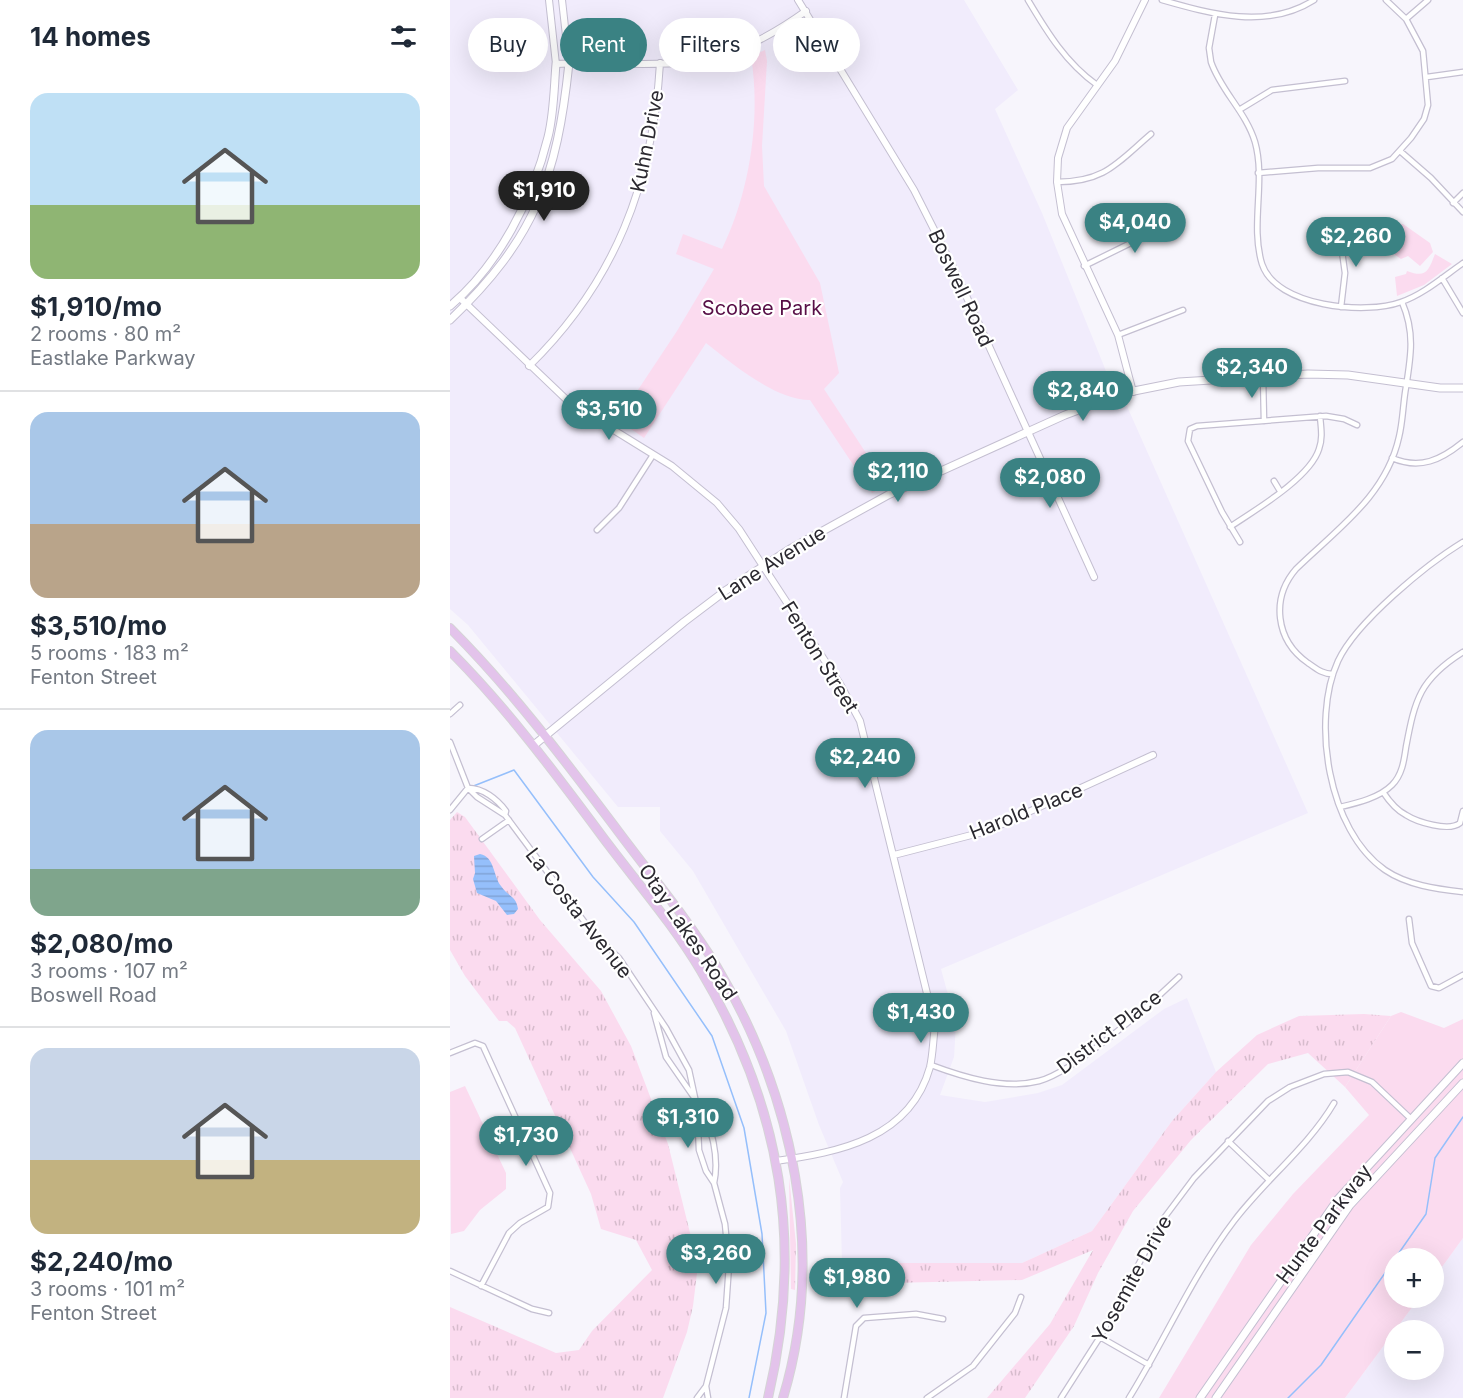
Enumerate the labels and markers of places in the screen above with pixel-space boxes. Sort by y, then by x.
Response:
pin: $1,910 [495,171,593,222]
pin: $4,040 [1086,203,1184,254]
pin: $2,260 [1307,217,1405,268]
pin: $2,340 [1203,348,1301,399]
pin: $2,840 [1034,371,1132,422]
pin: $3,510 [560,390,658,441]
pin: $2,110 [849,452,947,503]
pin: $2,080 [1001,458,1099,509]
pin: $2,240 [816,738,914,789]
pin: $1,430 [872,993,970,1044]
pin: $1,310 [639,1098,737,1149]
pin: $1,730 [477,1116,575,1167]
pin: $3,260 [667,1234,765,1285]
pin: $1,980 [808,1258,906,1309]

